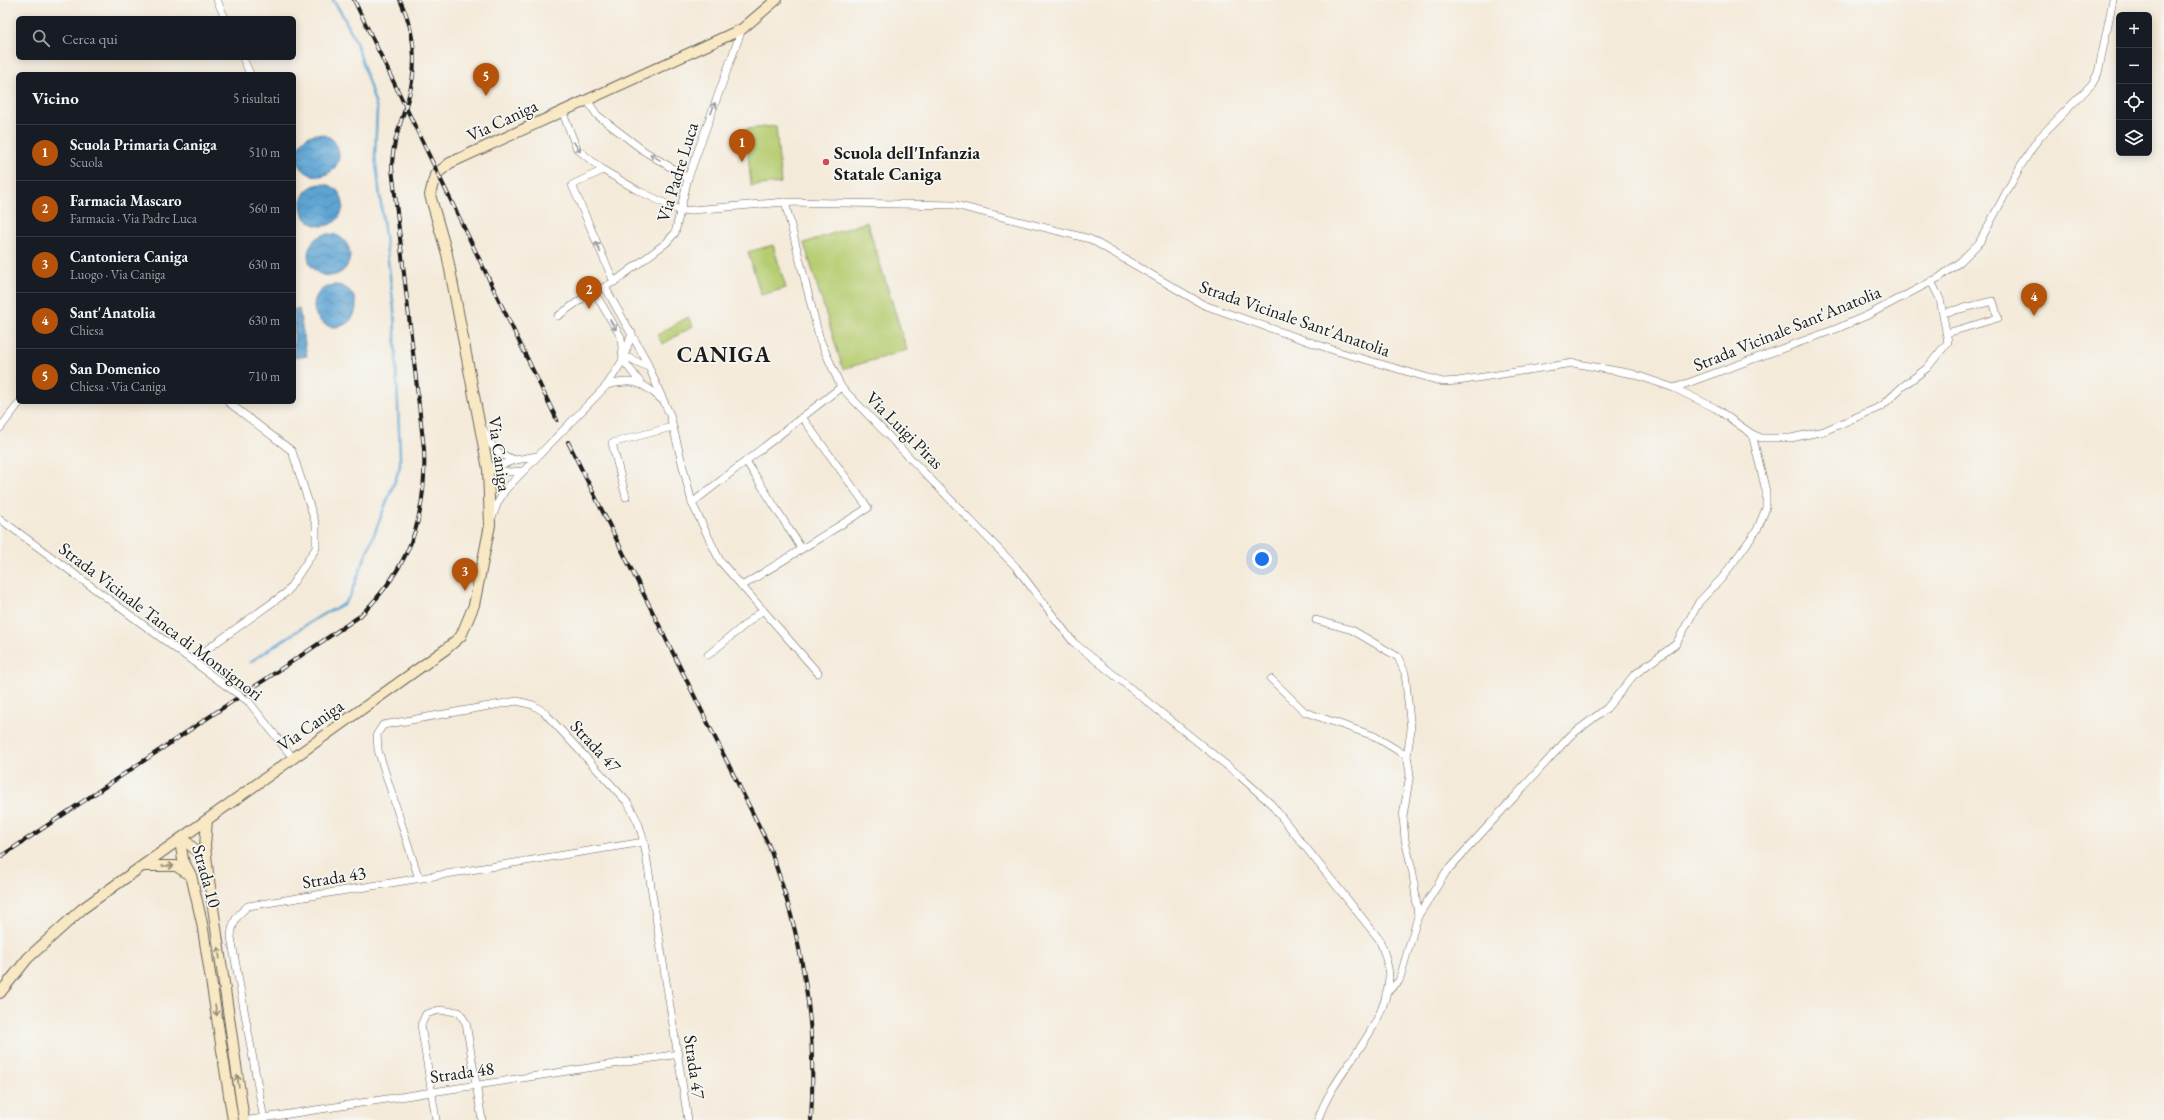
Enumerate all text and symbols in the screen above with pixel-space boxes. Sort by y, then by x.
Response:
map controls [2116,12,2152,156]
button: + [2116,12,2152,48]
search box [16,16,296,60]
icon: search [30,27,52,49]
text: Cerca qui [62,29,118,48]
button: − [2116,48,2152,84]
pin: 5 [473,63,499,96]
button: locate [2116,84,2152,120]
text: Vicino [32,87,79,109]
text: 5 risultati [233,90,280,107]
street label: Via Caniga [463,93,542,146]
one-way arrow [710,102,718,114]
street label: Via Padre Luca [651,119,703,225]
button: layers [2116,120,2152,156]
pin: 1 [729,129,755,162]
text: Scuola Primaria Caniga [70,135,217,154]
one-way arrow [574,141,582,153]
place label: Scuola dell'Infanzia Statale Caniga [834,141,980,185]
text: 1 [42,144,48,161]
text: 510 m [249,144,280,161]
one-way arrow [649,153,661,161]
text: Scuola [70,154,103,171]
marker: Scuola dell'Infanzia Statale Caniga [821,157,831,167]
text: Farmacia Mascaro [70,191,182,210]
text: 2 [42,200,48,217]
text: 560 m [249,200,280,217]
text: Farmacia · Via Padre Luca [70,210,197,227]
one-way arrow [594,241,601,253]
text: Cantoniera Caniga [70,247,188,266]
text: 3 [42,256,48,273]
text: 630 m [249,256,280,273]
text: Luogo · Via Caniga [70,266,166,283]
street label: Strada Vicinale Sant'Anatolia [1197,275,1394,362]
pin: 2 [576,276,602,309]
street label: Strada Vicinale Sant'Anatolia [1690,280,1885,376]
pin: 4 [2021,283,2047,316]
text: Sant'Anatolia [70,303,155,322]
text: 4 [42,312,48,329]
text: 630 m [249,312,280,329]
one-way arrow [610,319,618,331]
text: Chiesa [70,322,104,339]
district label: CANIGA [677,340,771,369]
text: San Domenico [70,359,160,378]
text: 5 [42,368,48,385]
text: 710 m [249,368,280,385]
text: Chiesa · Via Caniga [70,378,166,395]
street label: Via Luigi Piras [861,386,949,474]
street label: Via Caniga [483,415,517,494]
street label: Strada Vicinale Tanca di Monsignori [54,537,268,706]
your location [1252,549,1272,569]
pin: 3 [452,558,478,591]
street label: Via Caniga [272,693,348,756]
street label: Strada 47 [566,715,627,778]
street label: Strada 10 [187,842,227,910]
street label: Strada 43 [300,861,368,893]
one-way arrow [161,862,174,870]
one-way arrow [215,947,223,960]
one-way arrow [212,1003,220,1016]
street label: Strada 47 [679,1034,711,1101]
street label: Strada 48 [429,1056,495,1088]
one-way arrow [234,1075,242,1088]

